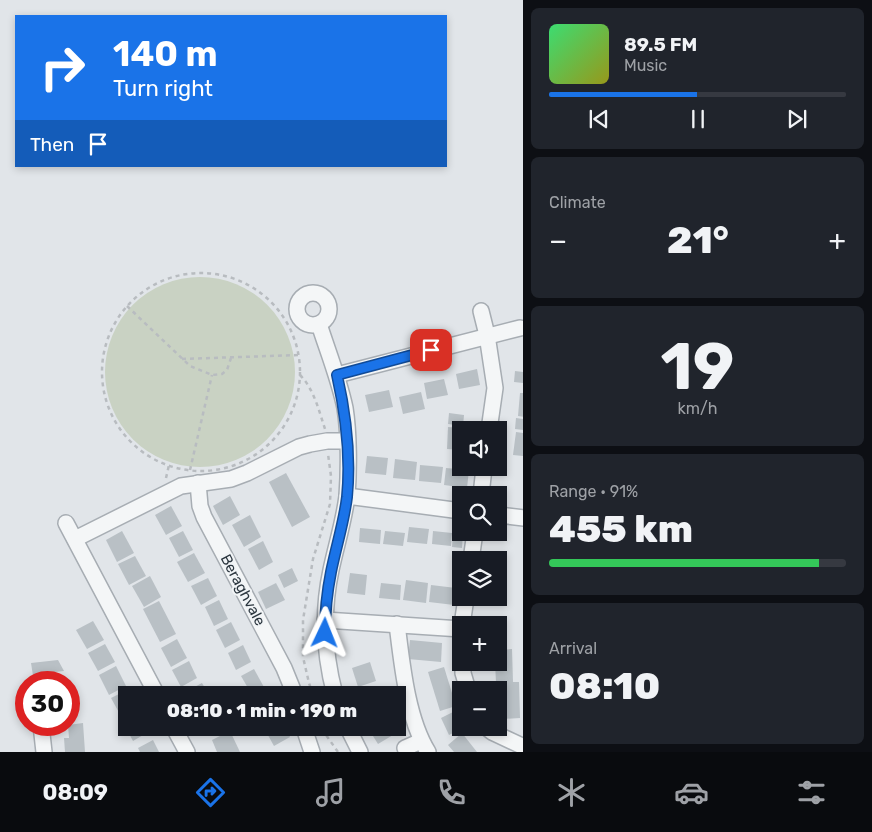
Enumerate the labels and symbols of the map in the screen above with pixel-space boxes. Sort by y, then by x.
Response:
pin [410,329,452,371]
street label: Beraghvale [217,551,269,629]
position arrow [298,606,350,658]
speed limit sign: 30 [15,671,80,736]

